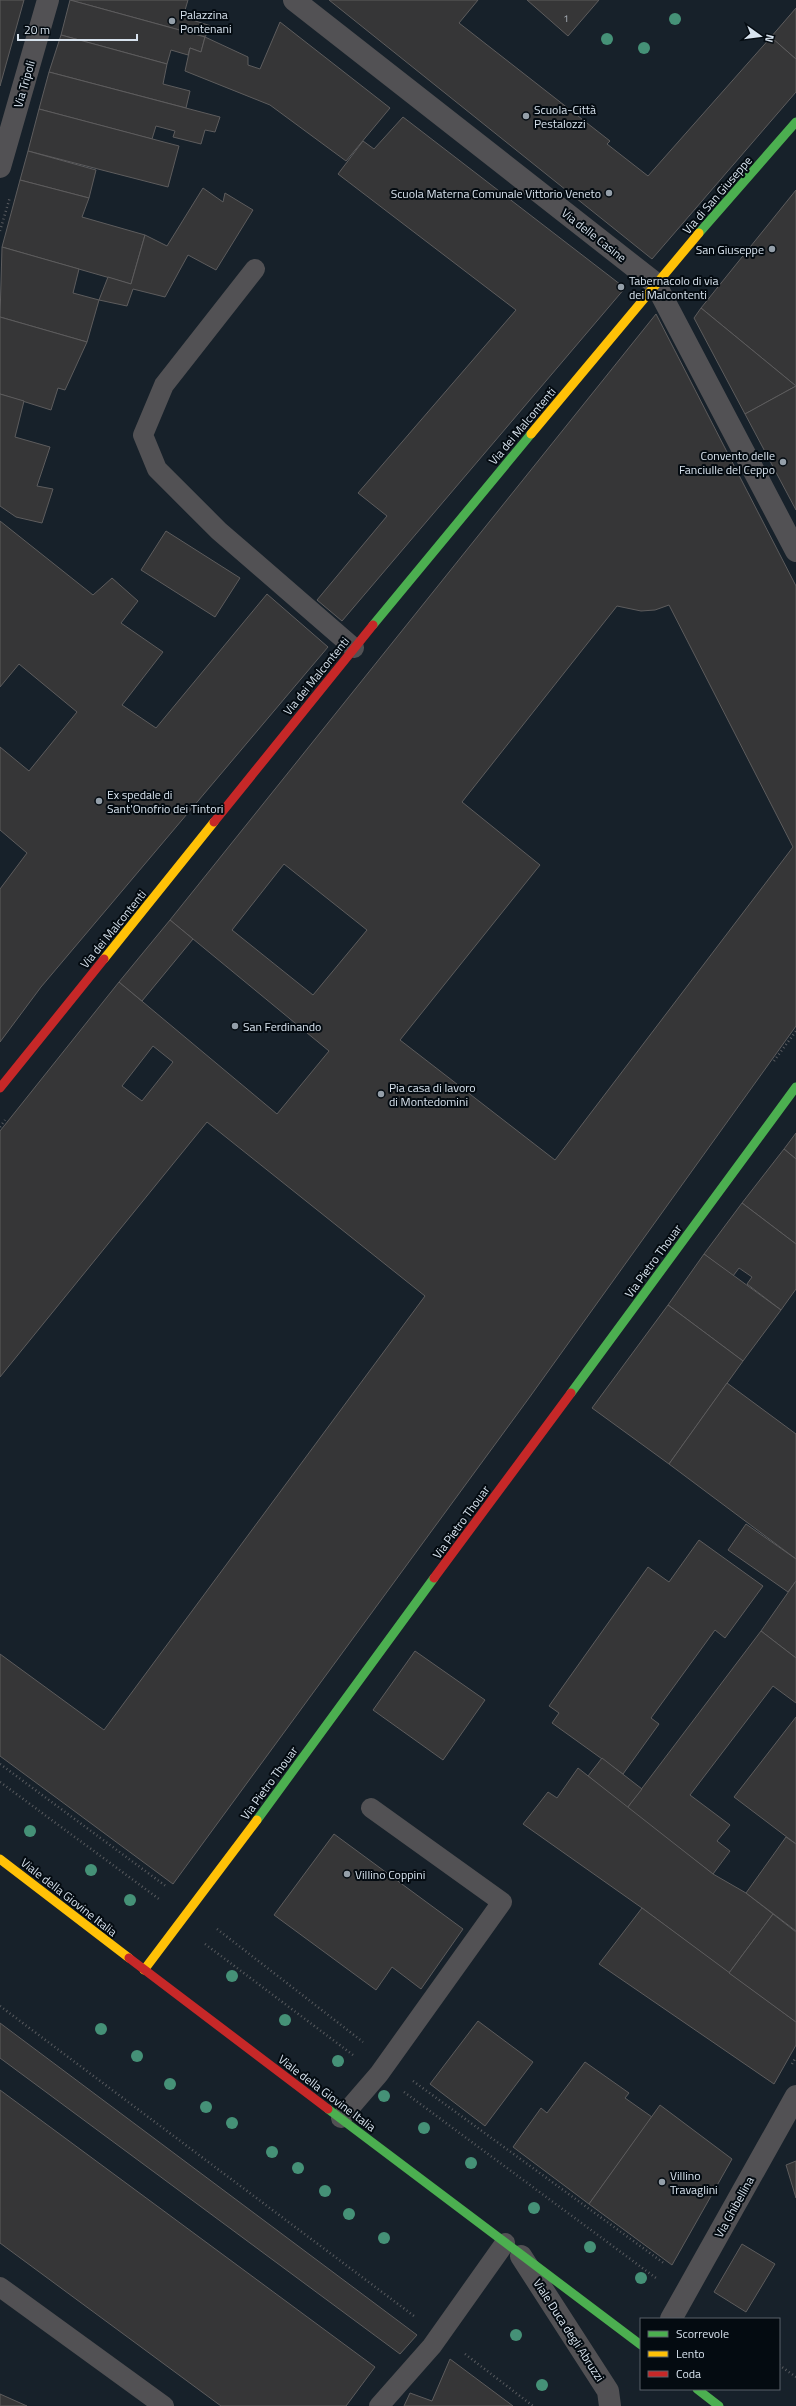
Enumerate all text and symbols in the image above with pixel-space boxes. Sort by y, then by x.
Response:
place label: Palazzina Pontenani [180,5,232,38]
house number: 1 [563,11,569,26]
scale bar [18,16,137,42]
marker: Palazzina Pontenani [167,16,177,26]
north arrow [740,16,780,56]
text: 20 m [24,20,50,39]
text: N [761,33,778,44]
street label: Via Tripoli [8,58,40,110]
place label: Scuola-Città Pestalozzi [534,100,596,133]
marker: Scuola-Città Pestalozzi [521,111,531,121]
street label: Via di San Giuseppe [678,152,756,238]
place label: Scuola Materna Comunale Vittorio Veneto [391,184,601,203]
marker: Scuola Materna Comunale Vittorio Veneto [604,188,614,198]
street label: Via delle Casine [557,203,631,267]
place label: San Giuseppe [696,240,764,259]
marker: San Giuseppe [767,244,777,254]
place label: Tabernacolo di via dei Malcontenti [629,271,719,304]
marker: Tabernacolo di via dei Malcontenti [616,282,626,292]
street label: Via dei Malcontenti [484,383,560,469]
place label: Convento delle Fanciulle del Ceppo [679,446,775,479]
marker: Convento delle Fanciulle del Ceppo [778,457,788,467]
street label: Via dei Malcontenti [278,633,354,719]
place label: Ex spedale di Sant'Onofrio dei Tintori [107,785,223,818]
marker: Ex spedale di Sant'Onofrio dei Tintori [94,796,104,806]
street label: Via dei Malcontenti [75,886,151,972]
place label: San Ferdinando [243,1017,321,1036]
marker: San Ferdinando [230,1021,240,1031]
place label: Pia casa di lavoro di Montedomini [389,1078,476,1111]
marker: Pia casa di lavoro di Montedomini [376,1089,386,1099]
street label: Via Pietro Thouar [620,1220,686,1302]
street label: Via Pietro Thouar [428,1481,494,1563]
street label: Via Pietro Thouar [236,1742,302,1824]
street label: Viale della Giovine Italia [17,1853,121,1941]
place label: Villino Coppini [355,1865,425,1884]
marker: Villino Coppini [342,1869,352,1879]
street label: Viale della Giovine Italia [274,2050,380,2136]
place label: Villino Travaglini [670,2166,718,2199]
street label: Via Ghibellina [709,2173,759,2241]
marker: Villino Travaglini [657,2177,667,2187]
street label: Viale Duca degli Abruzzi [529,2275,609,2385]
legend [640,2318,780,2390]
text: Scorrevole [676,2324,729,2343]
text: Lento [676,2344,705,2363]
text: Coda [676,2364,701,2383]

